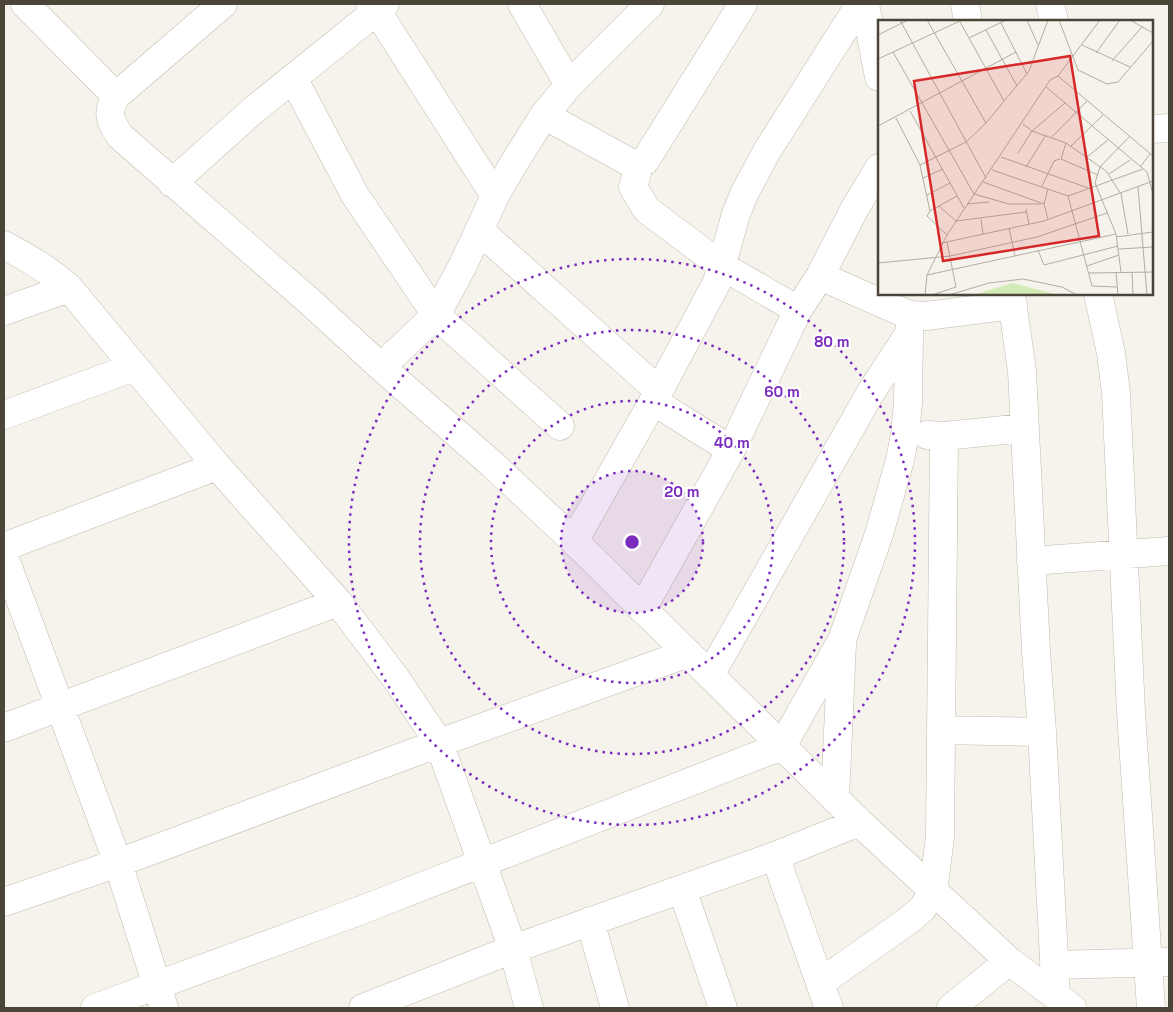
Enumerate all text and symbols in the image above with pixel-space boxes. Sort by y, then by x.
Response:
inset map [878,20,1153,295]
text: 80 m [814,332,850,351]
text: 60 m [764,382,800,401]
text: 40 m [714,433,750,452]
text: 20 m [664,482,700,501]
centre of rings [623,533,641,551]

